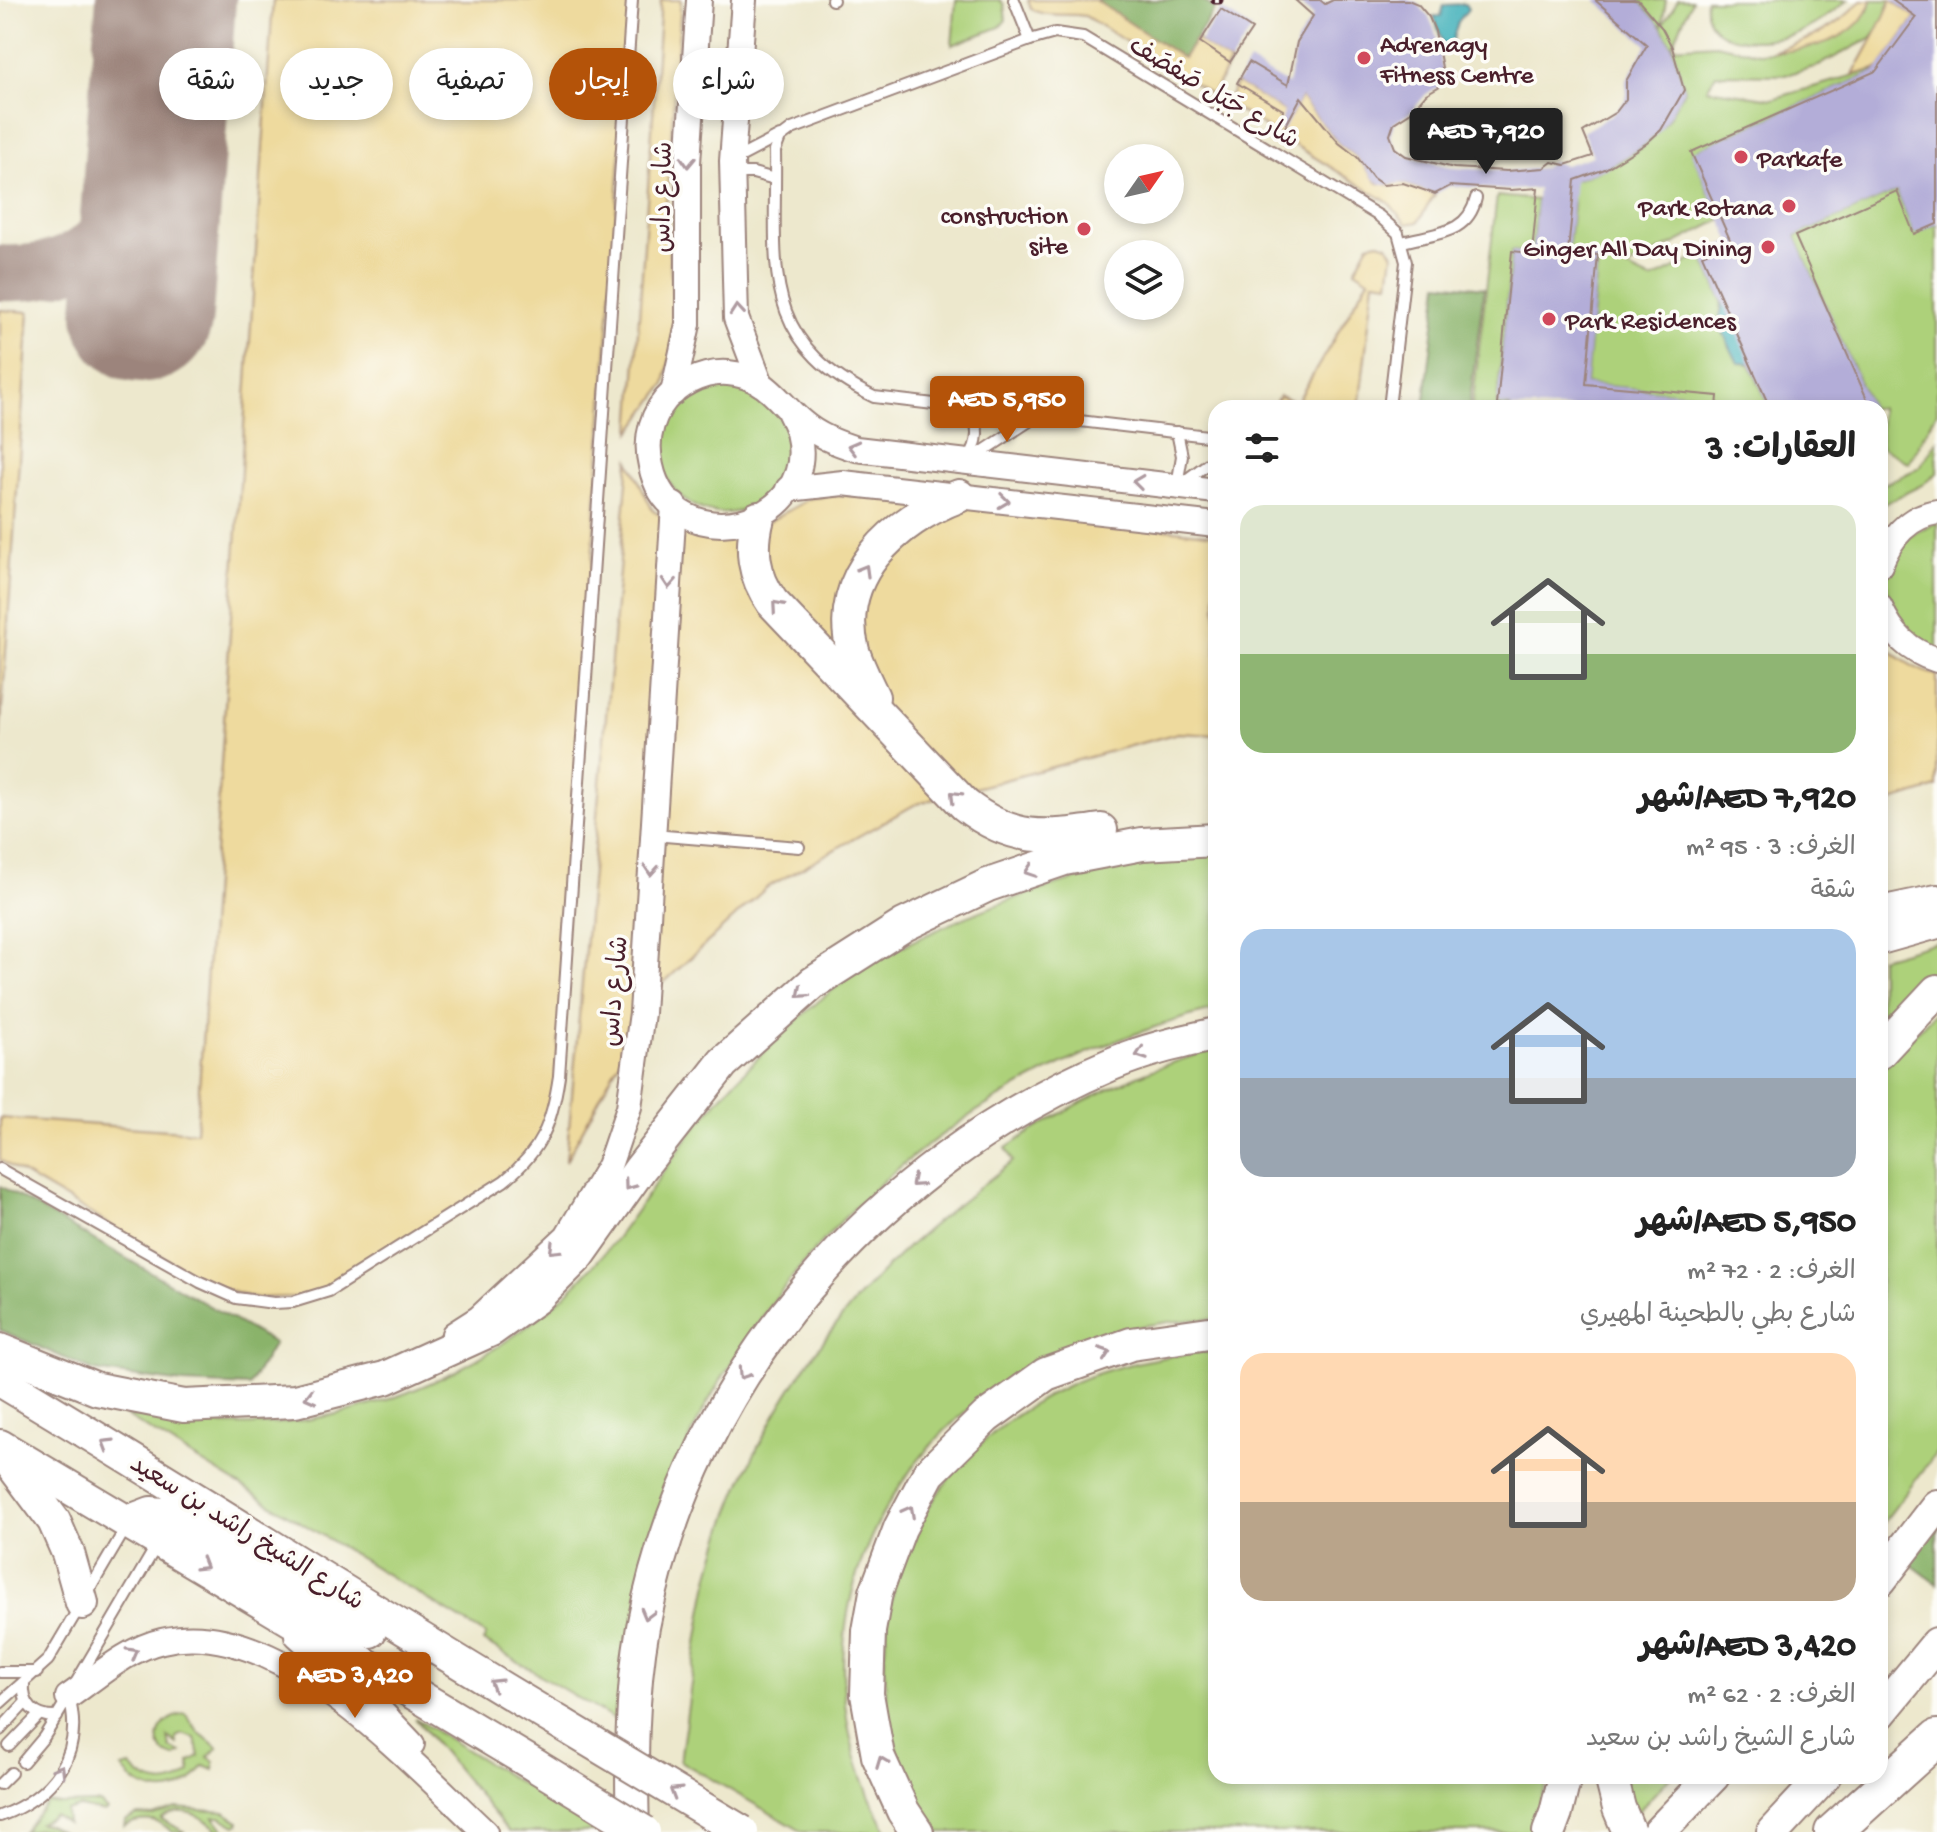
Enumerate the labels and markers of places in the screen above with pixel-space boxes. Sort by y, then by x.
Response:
place label: Adrenagy Fitness Centre [1379,32,1534,93]
marker: Adrenagy Fitness Centre [1355,49,1373,67]
pin: AED 7,920 [1394,108,1578,176]
place label: Parkafe [1756,146,1843,177]
marker: Parkafe [1732,148,1750,166]
place label: Park Rotana [1637,195,1775,226]
marker: Park Rotana [1780,197,1798,215]
place label: construction site [941,203,1069,264]
marker: construction site [1075,220,1093,238]
place label: Ginger All Day Dining [1523,236,1752,267]
marker: Ginger All Day Dining [1759,238,1777,256]
place label: Park Residences [1564,308,1737,339]
marker: Park Residences [1540,310,1558,328]
pin: AED 5,950 [915,376,1099,444]
pin: AED 3,420 [263,1652,447,1720]

